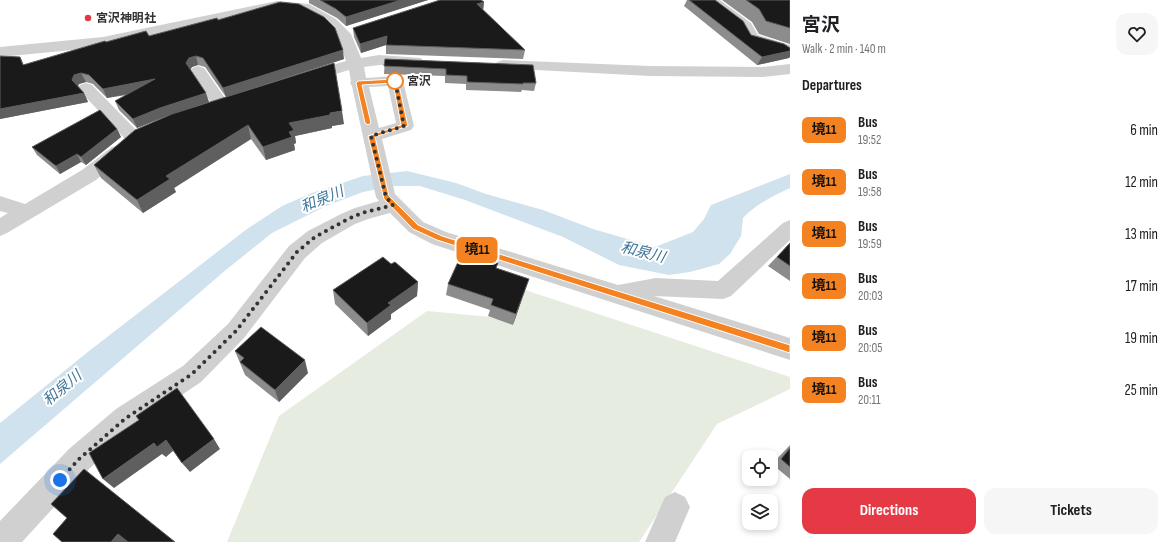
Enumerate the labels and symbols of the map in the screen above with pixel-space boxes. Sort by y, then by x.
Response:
place label: 宮沢神明社 [96,11,156,26]
marker: 宮沢神明社 [83,13,93,23]
marker: 宮沢 [386,72,404,90]
place label: 宮沢 [407,74,431,89]
water label: 和泉川 [298,181,348,217]
line badge: 境11 [454,237,500,263]
water label: 和泉川 [619,238,669,268]
water label: 和泉川 [39,365,87,410]
your location [50,470,70,490]

